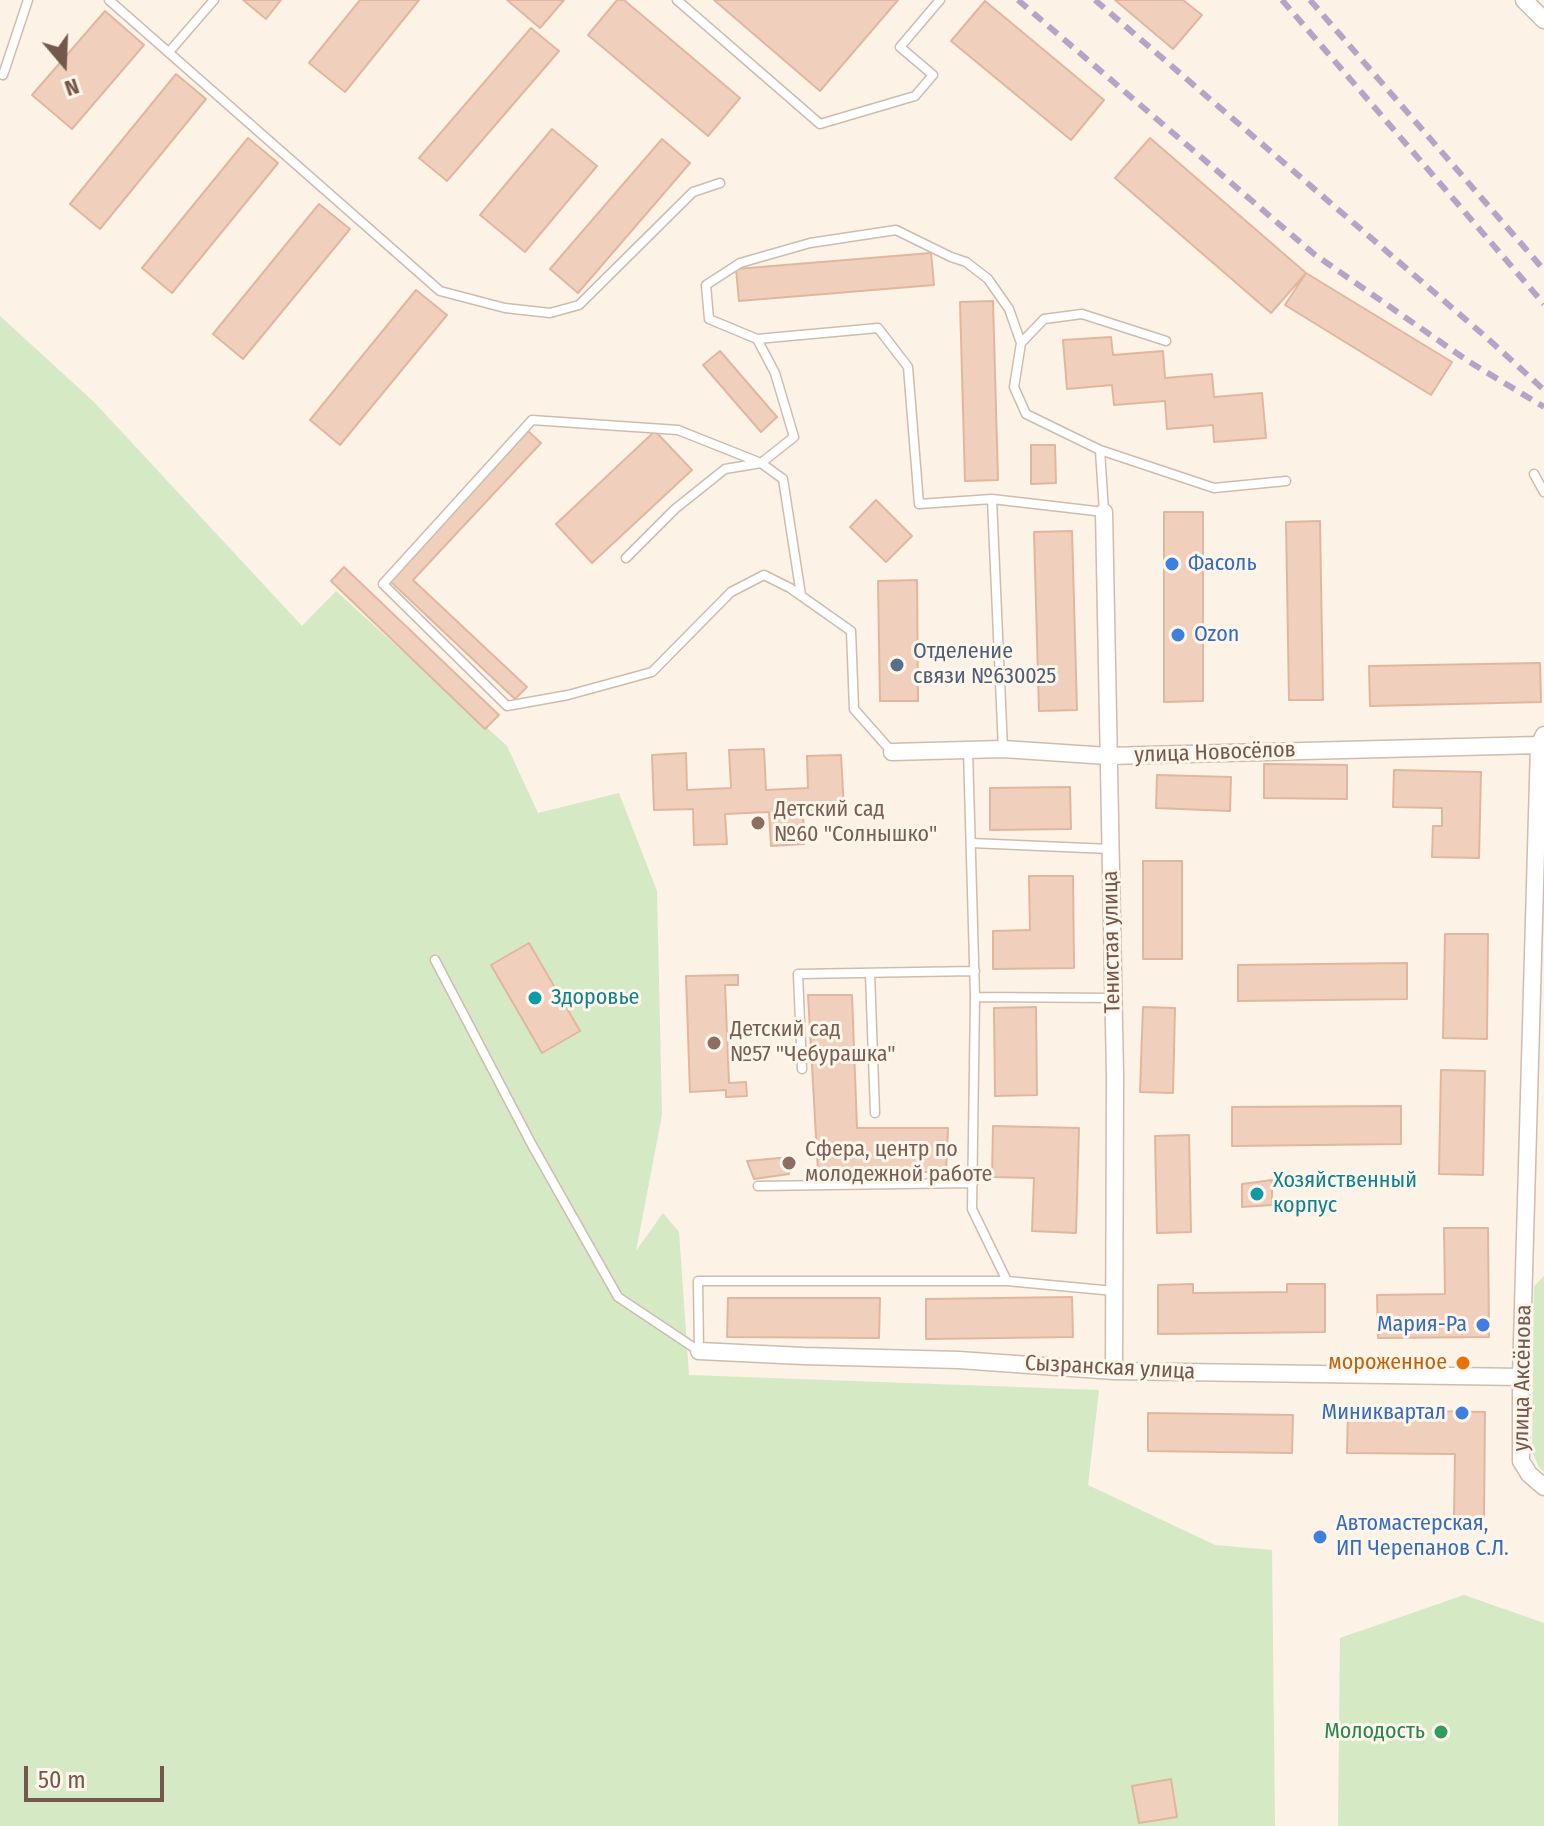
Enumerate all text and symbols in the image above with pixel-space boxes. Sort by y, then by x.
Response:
north arrow [24,24,104,104]
text: N [61,72,83,102]
place label: Фасоль [1188,551,1257,577]
marker: Фасоль [1163,555,1181,573]
place label: Ozon [1194,622,1239,648]
marker: Ozon [1169,626,1187,644]
place label: Отделение связи №630025 [913,639,1056,690]
marker: Отделение связи №630025 [888,656,906,674]
street label: улица Новосёлов [1134,737,1296,769]
place label: Детский сад №60 "Солнышко" [774,797,937,848]
marker: Детский сад №60 "Солнышко" [749,814,767,832]
street label: Тенистая улица [1098,870,1126,1014]
place label: Здоровье [551,985,639,1011]
marker: Здоровье [526,989,544,1007]
place label: Детский сад №57 "Чебурашка" [730,1017,896,1068]
marker: Детский сад №57 "Чебурашка" [705,1034,723,1052]
place label: Сфера, центр по молодежной работе [805,1137,992,1188]
marker: Сфера, центр по молодежной работе [780,1154,798,1172]
place label: Хозяйственный корпус [1273,1168,1417,1220]
marker: Хозяйственный корпус [1248,1185,1266,1203]
street label: улица Аксёнова [1509,1304,1537,1452]
place label: Мария-Ра [1377,1312,1467,1338]
marker: Мария-Ра [1474,1316,1492,1334]
street label: Сызранская улица [1024,1350,1196,1386]
place label: мороженное [1328,1350,1447,1376]
marker: мороженное [1454,1354,1472,1372]
place label: Миниквартал [1322,1400,1446,1426]
marker: Миниквартал [1453,1404,1471,1422]
place label: Автомастерская, ИП Черепанов С.Л. [1336,1511,1509,1562]
marker: Автомастерская, ИП Черепанов С.Л. [1311,1528,1329,1546]
place label: Молодость [1324,1719,1425,1745]
marker: Молодость [1432,1723,1450,1741]
scale bar [28,1750,168,1800]
text: 50 m [38,1766,86,1794]

